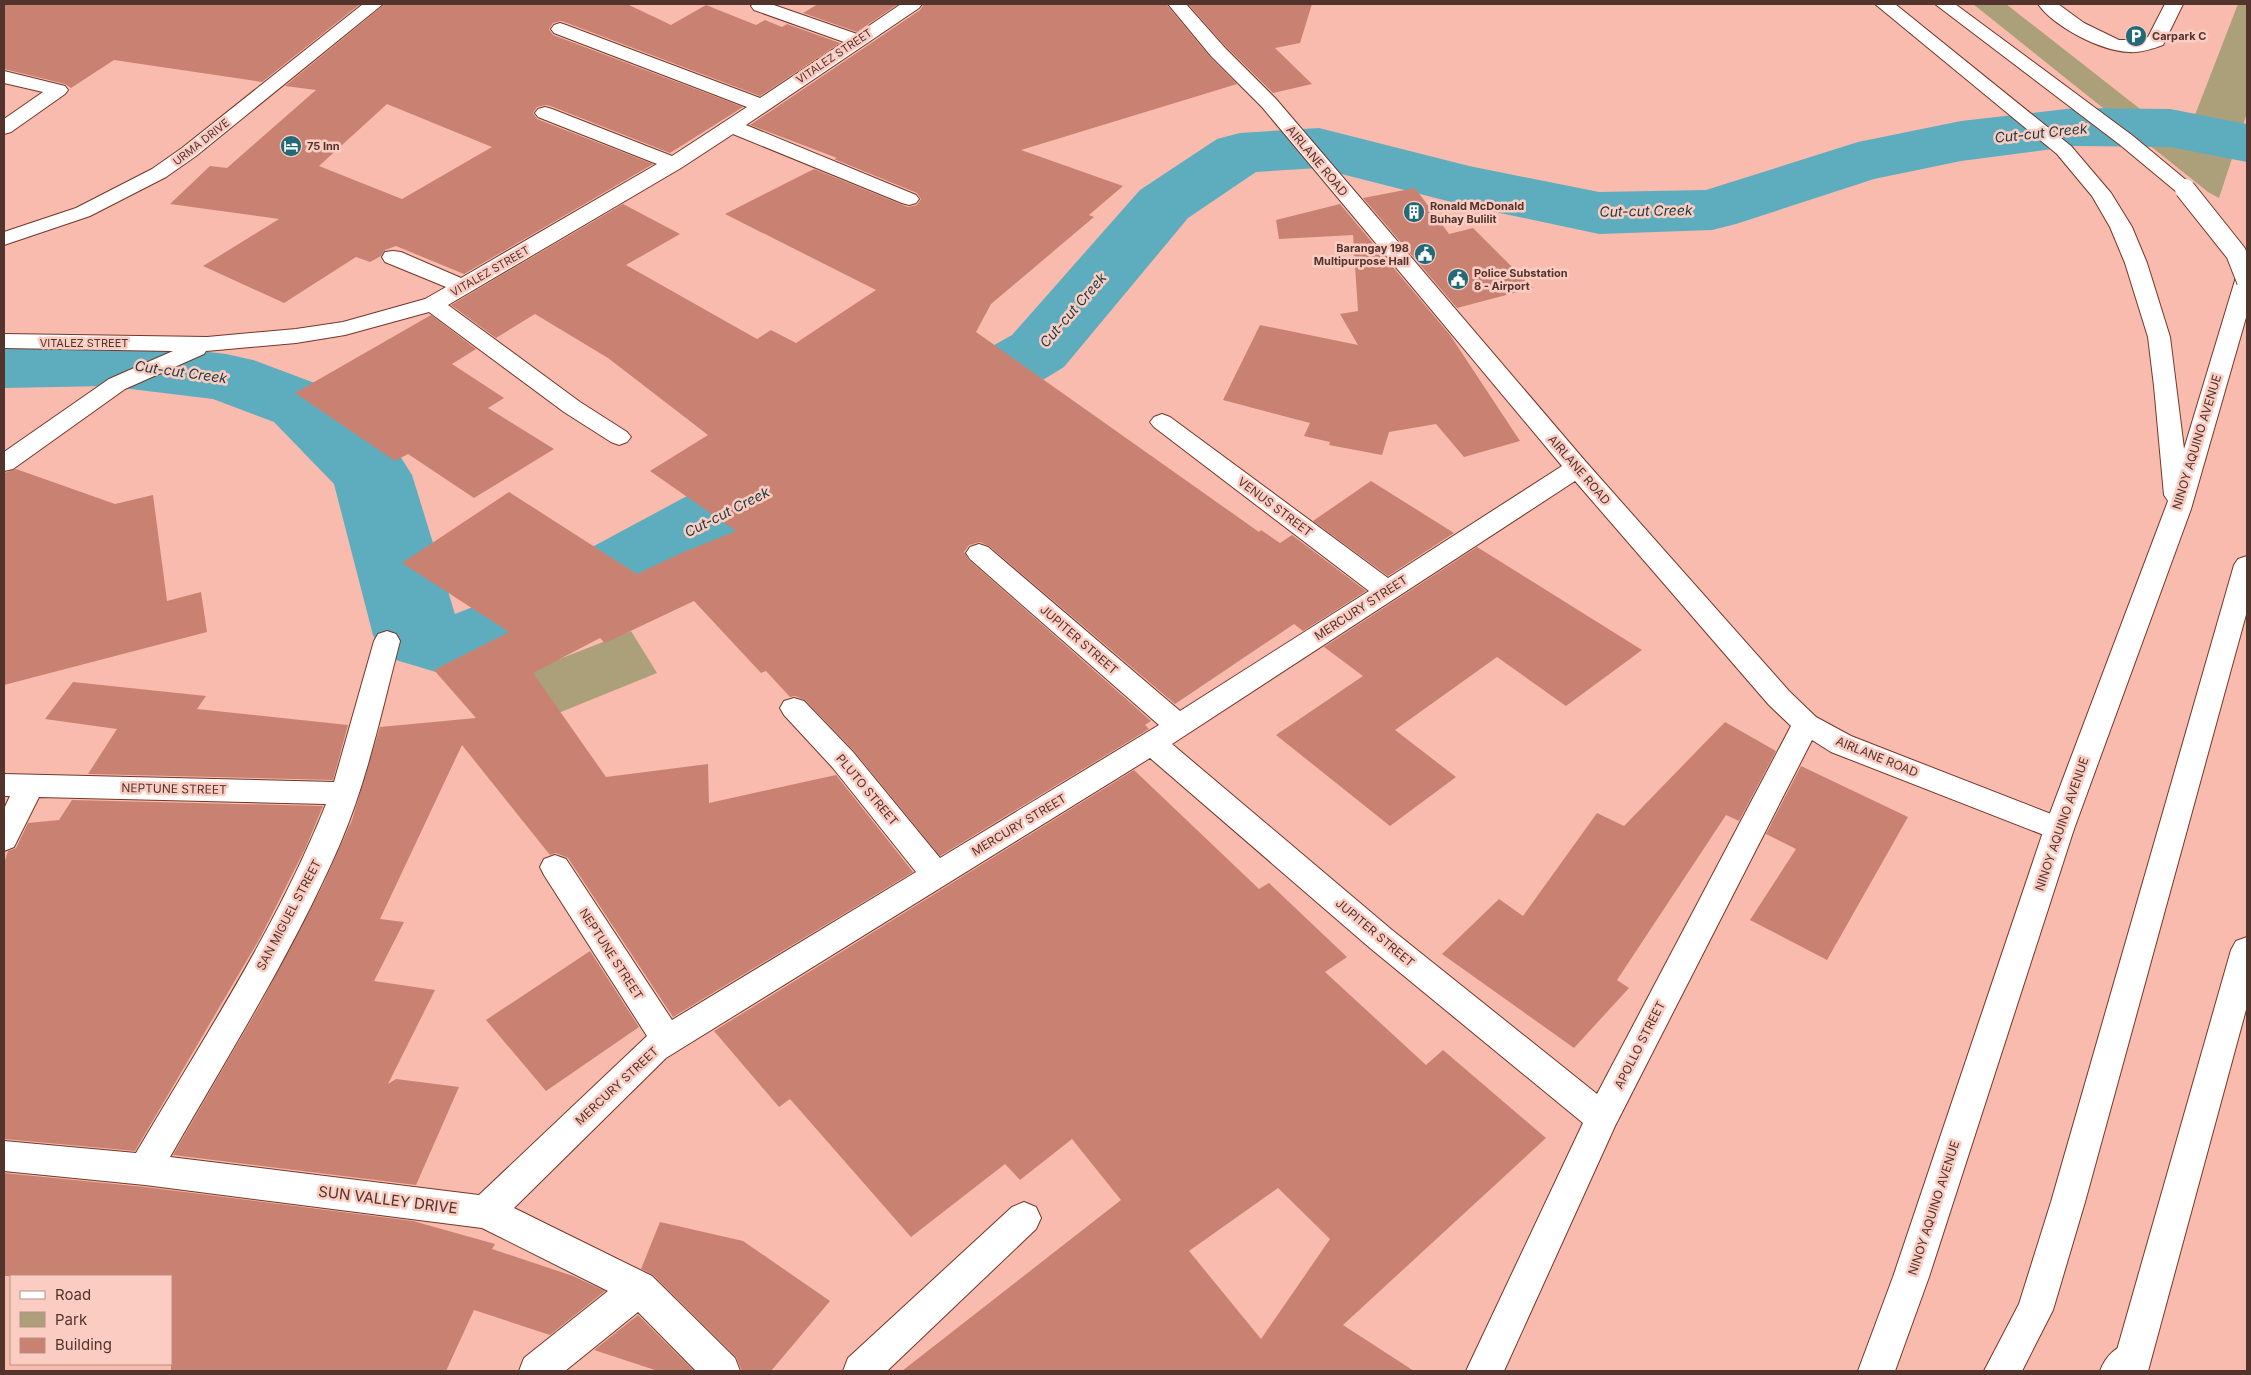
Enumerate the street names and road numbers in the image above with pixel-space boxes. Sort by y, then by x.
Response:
street label: VITALEZ STREET [793,25,875,87]
street label: URMA DRIVE [170,116,232,168]
street label: AIRLANE ROAD [1284,122,1351,199]
street label: VITALEZ STREET [448,243,532,299]
street label: VITALEZ STREET [40,336,128,350]
street label: NINOY AQUINO AVENUE [2169,372,2224,511]
street label: AIRLANE ROAD [1545,432,1614,508]
street label: VENUS STREET [1235,474,1316,540]
street label: MERCURY STREET [1311,572,1410,643]
street label: JUPITER STREET [1037,602,1121,678]
street label: AIRLANE ROAD [1834,733,1920,780]
street label: PLUTO STREET [833,751,902,829]
street label: NINOY AQUINO AVENUE [2032,755,2091,893]
street label: NEPTUNE STREET [121,780,227,797]
street label: MERCURY STREET [969,790,1069,859]
street label: SAN MIGUEL STREET [253,857,324,973]
street label: JUPITER STREET [1333,895,1418,970]
street label: NEPTUNE STREET [576,905,647,1002]
street label: APOLLO STREET [1611,998,1668,1091]
street label: MERCURY STREET [572,1043,661,1128]
street label: NINOY AQUINO AVENUE [1905,1139,1962,1277]
street label: SUN VALLEY DRIVE [317,1182,459,1217]

